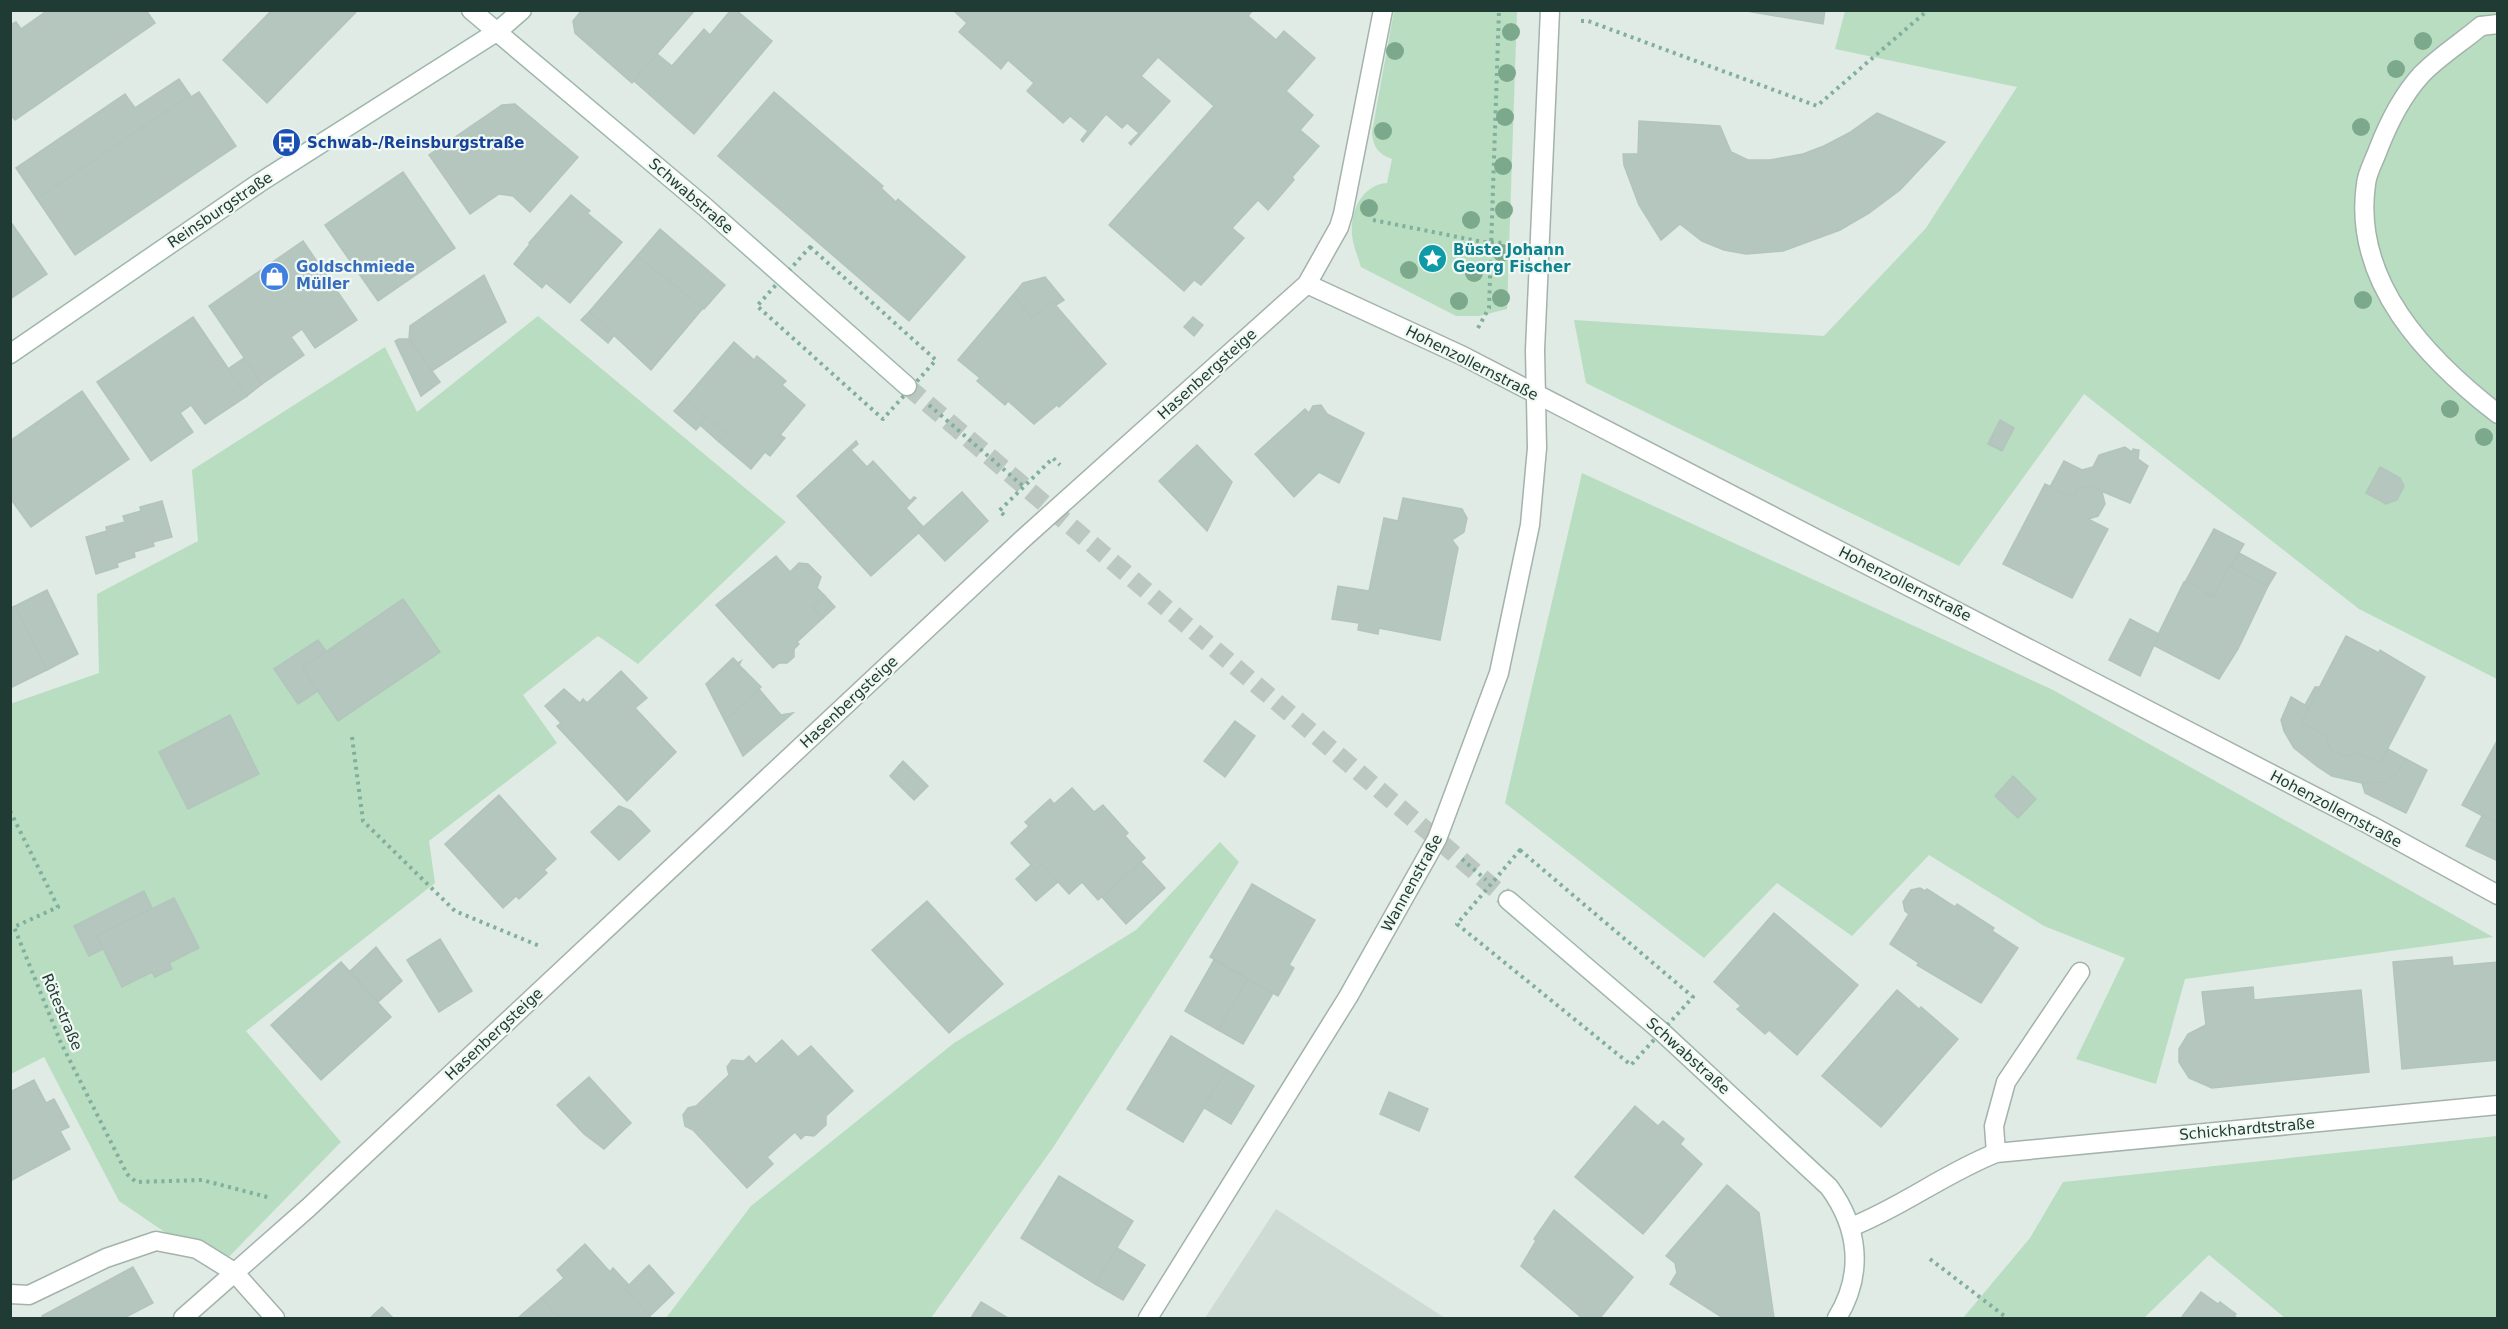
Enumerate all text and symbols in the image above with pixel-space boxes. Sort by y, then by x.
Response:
bus stop icon: Schwab-/Reinsburgstraße [270,127,302,159]
place label: Schwab-/Reinsburgstraße [307,134,524,152]
street label: Schwabstraße [645,154,737,238]
street label: Reinsburgstraße [164,168,276,252]
place label: Büste Johann Georg Fischer [1453,241,1571,276]
place icon: Büste Johann Georg Fischer [1416,243,1448,275]
place label: Goldschmiede Müller [296,258,415,293]
shop icon: Goldschmiede Müller [259,260,291,292]
street label: Hohenzollernstraße [1403,322,1541,404]
street label: Hasenbergsteige [1154,325,1260,423]
street label: Hohenzollernstraße [1836,543,1974,625]
street label: Hasenbergsteige [796,652,902,752]
street label: Hohenzollernstraße [2267,767,2405,851]
street label: Wannenstraße [1378,831,1446,935]
street label: Rötestraße [38,971,86,1053]
street label: Hasenbergsteige [441,984,547,1084]
street label: Schwabstraße [1643,1014,1733,1098]
street label: Schickhardtstraße [2178,1114,2316,1144]

